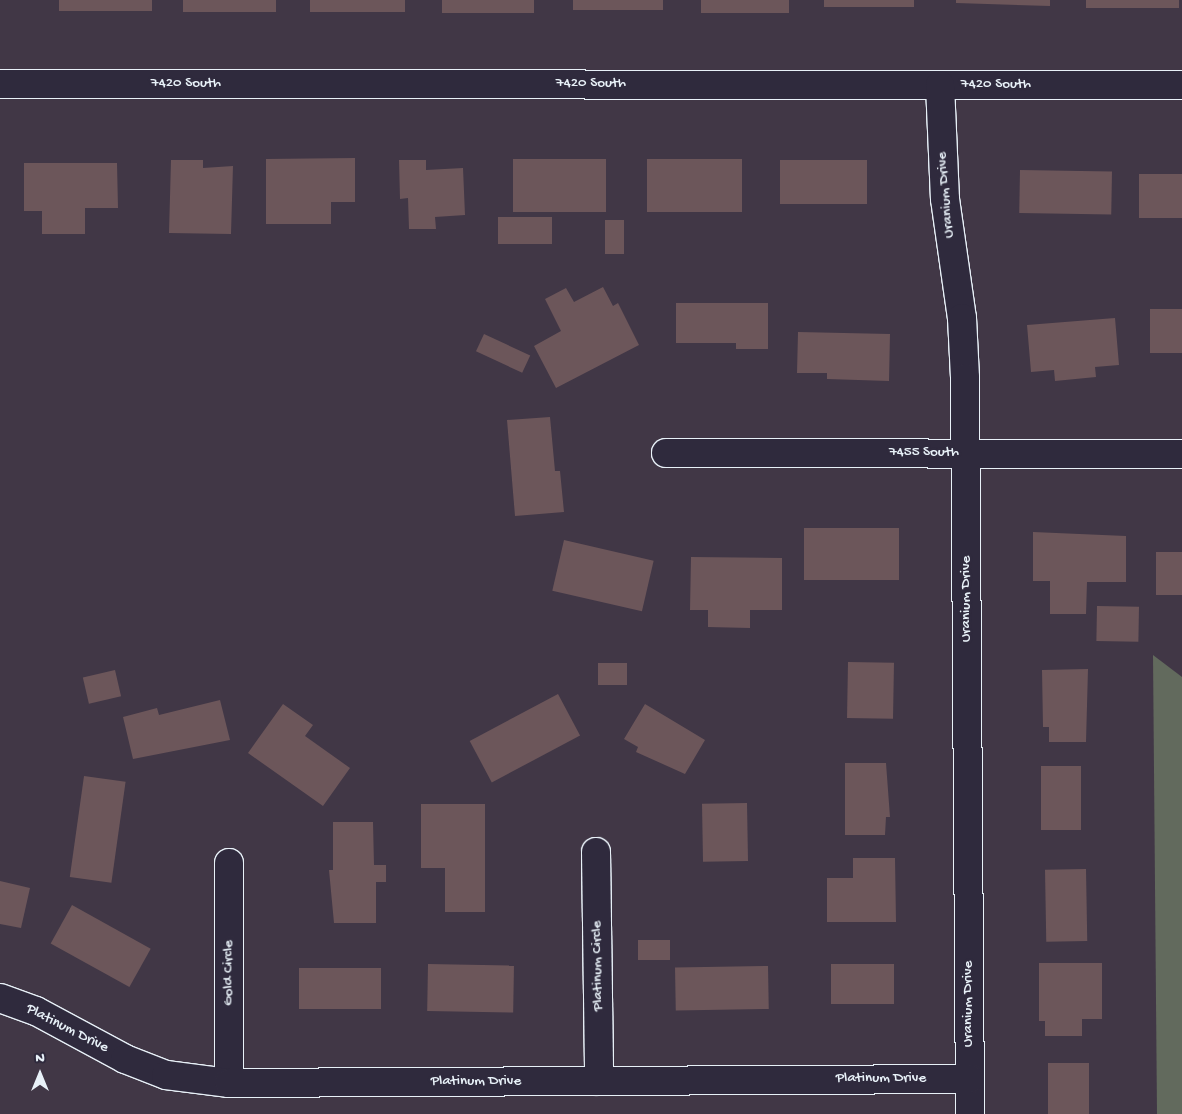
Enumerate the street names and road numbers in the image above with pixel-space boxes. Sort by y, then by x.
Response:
street label: 7420 South [151,75,221,93]
street label: 7420 South [556,75,626,93]
street label: 7420 South [961,76,1031,94]
street label: Uranium Drive [933,151,959,239]
street label: 7455 South [889,444,959,462]
street label: Uranium Drive [958,556,976,642]
street label: Platinum Circle [588,921,608,1011]
street label: Gold Circle [220,940,238,1006]
street label: Uranium Drive [960,961,978,1047]
street label: Platinum Drive [23,1000,111,1058]
street label: Platinum Drive [836,1070,926,1088]
street label: Platinum Drive [431,1073,521,1091]

